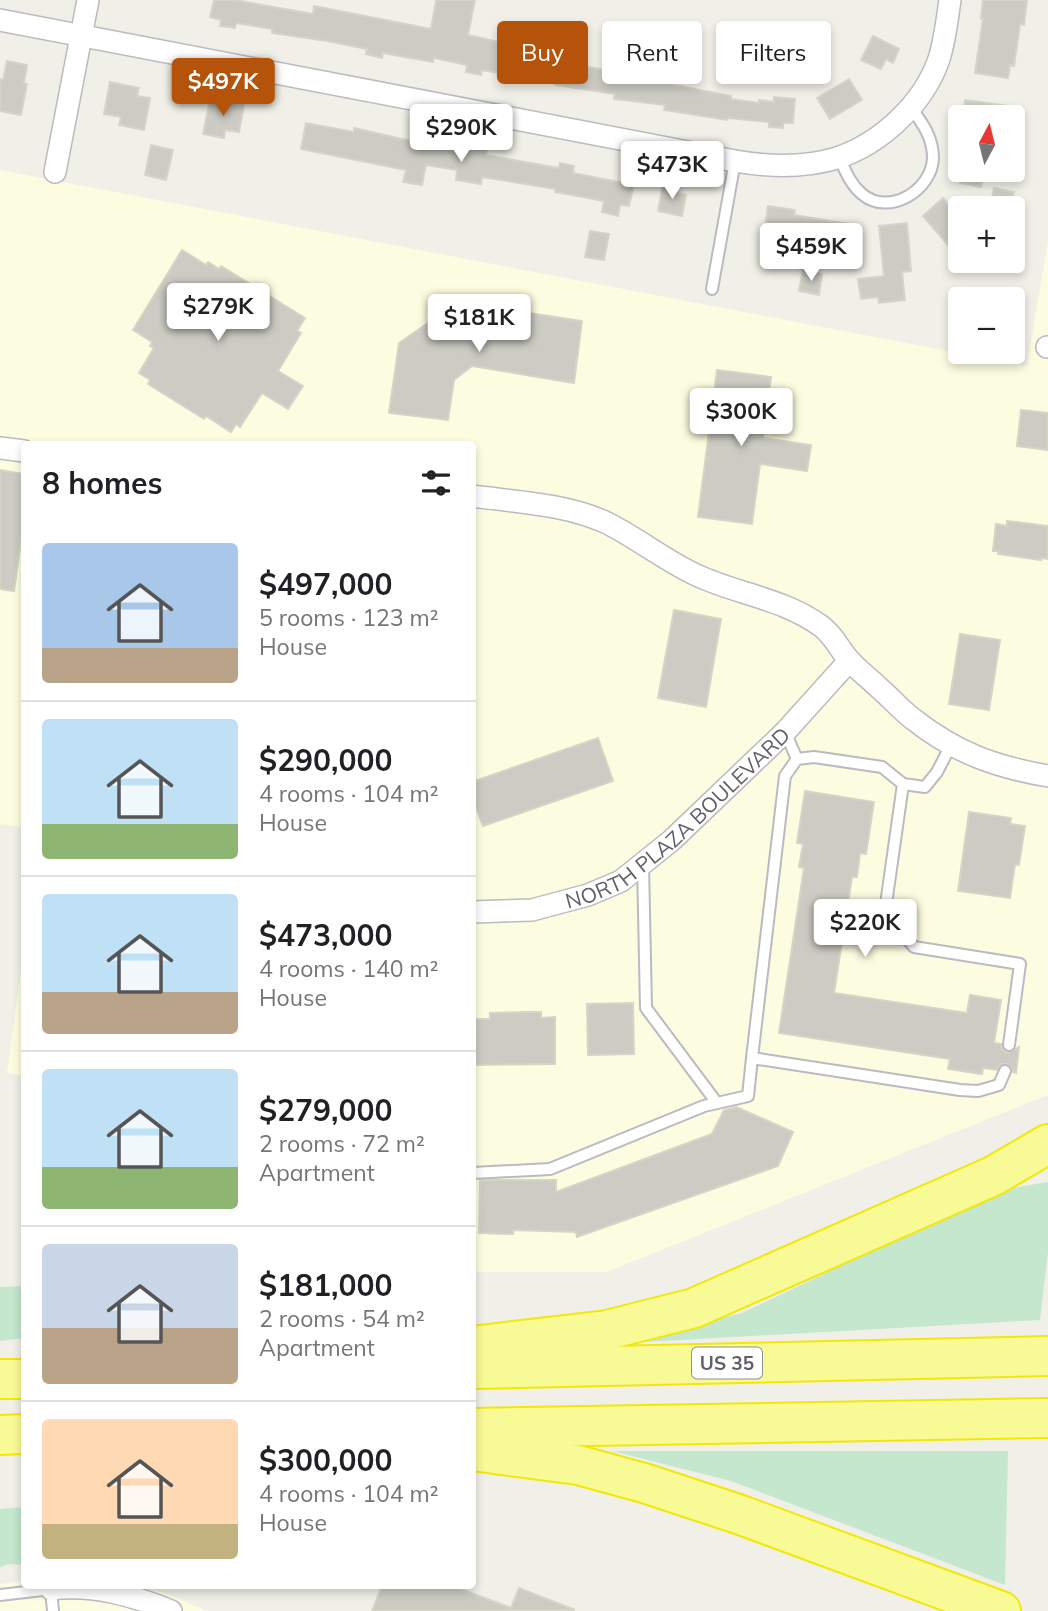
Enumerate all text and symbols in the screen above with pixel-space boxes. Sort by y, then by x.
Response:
chip: Buy [497,21,588,84]
chip: Rent [602,21,702,84]
chip: Filters [716,21,831,84]
pin: $497K [174,58,272,118]
text: $497K [188,66,258,95]
pin: $290K [412,104,510,164]
north arrow [948,105,1026,182]
map controls [948,105,1025,364]
text: $290K [426,112,496,141]
pin: $473K [623,142,721,201]
text: $473K [637,149,707,178]
button: + [948,196,1025,273]
pin: $459K [762,224,860,283]
text: $459K [776,231,846,260]
pin: $279K [169,284,267,343]
button: − [948,287,1025,364]
text: $279K [183,291,253,320]
pin: $181K [430,294,528,354]
text: $181K [444,302,514,331]
pin: $300K [692,388,790,448]
text: $300K [706,396,776,425]
text: 8 homes [42,464,163,502]
icon: filters [417,464,455,502]
text: $497,000 [259,565,392,603]
icon: home [98,571,182,655]
text: 5 rooms · 123 m² [259,603,439,632]
text: House [259,632,327,661]
street label: NORTH PLAZA BOULEVARD [562,722,795,914]
text: $290,000 [259,741,392,779]
icon: home [98,747,182,831]
text: 4 rooms · 104 m² [259,779,439,808]
text: House [259,808,327,837]
pin: $220K [816,900,914,959]
text: $220K [830,907,900,936]
text: $473,000 [259,916,392,954]
icon: home [98,922,182,1006]
text: 4 rooms · 140 m² [259,954,439,983]
text: House [259,983,327,1012]
text: $279,000 [259,1091,392,1129]
icon: home [98,1097,182,1181]
text: 2 rooms · 72 m² [259,1129,425,1158]
text: Apartment [259,1158,375,1187]
text: $181,000 [259,1266,392,1304]
icon: home [98,1272,182,1356]
text: 2 rooms · 54 m² [259,1304,425,1333]
text: Apartment [259,1333,375,1362]
road number: US 35 [692,1348,762,1378]
text: $300,000 [259,1441,392,1479]
icon: home [98,1447,182,1531]
text: 4 rooms · 104 m² [259,1479,439,1508]
text: House [259,1508,327,1537]

